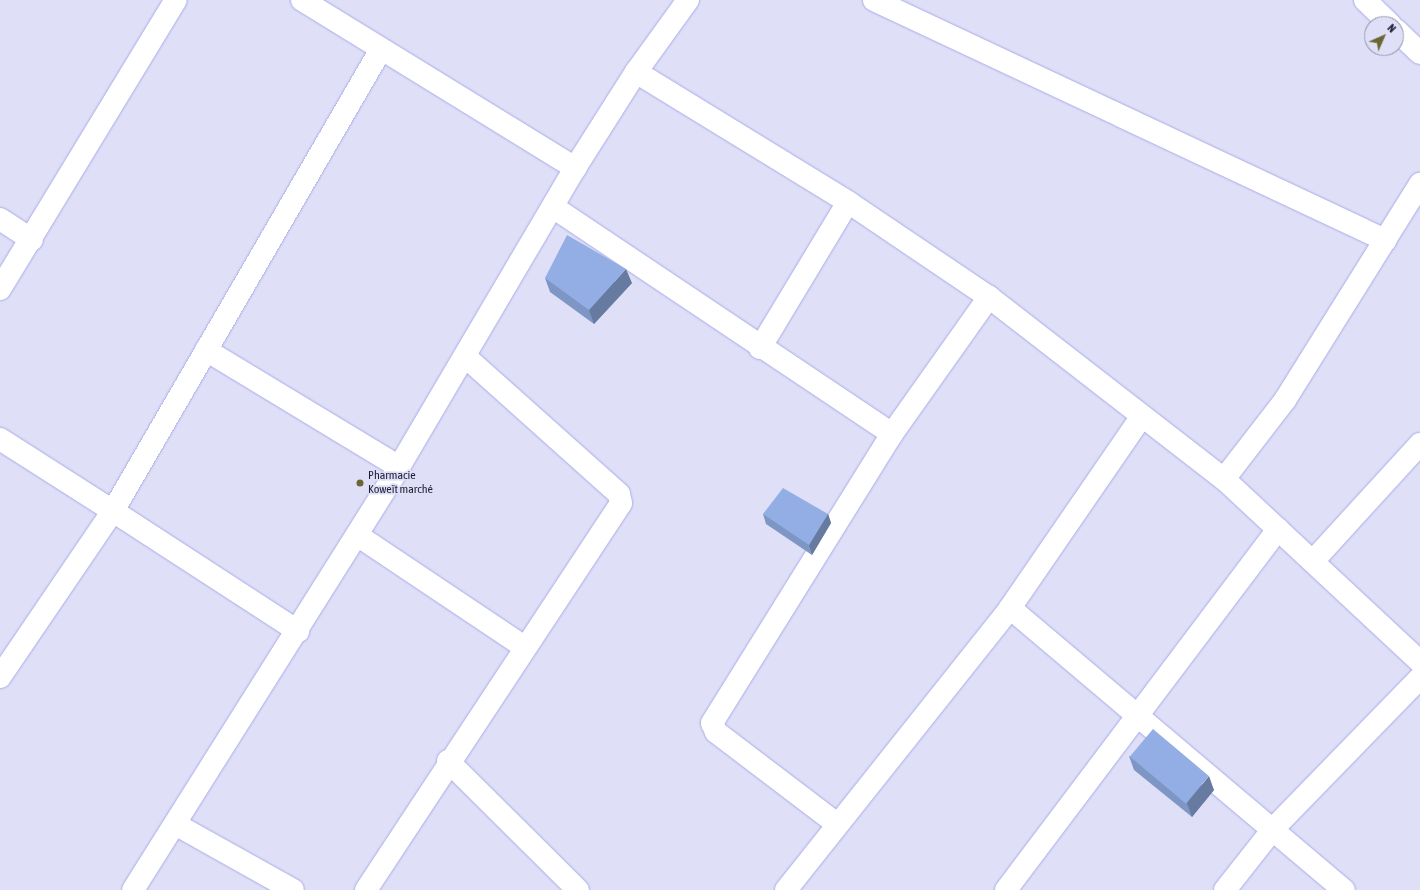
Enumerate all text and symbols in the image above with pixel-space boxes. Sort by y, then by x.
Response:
north arrow [1364,16,1404,56]
text: N [1385,22,1398,35]
place label: Pharmacie Koweït marché [368,469,433,497]
marker: Pharmacie Koweït marché [355,478,365,488]

